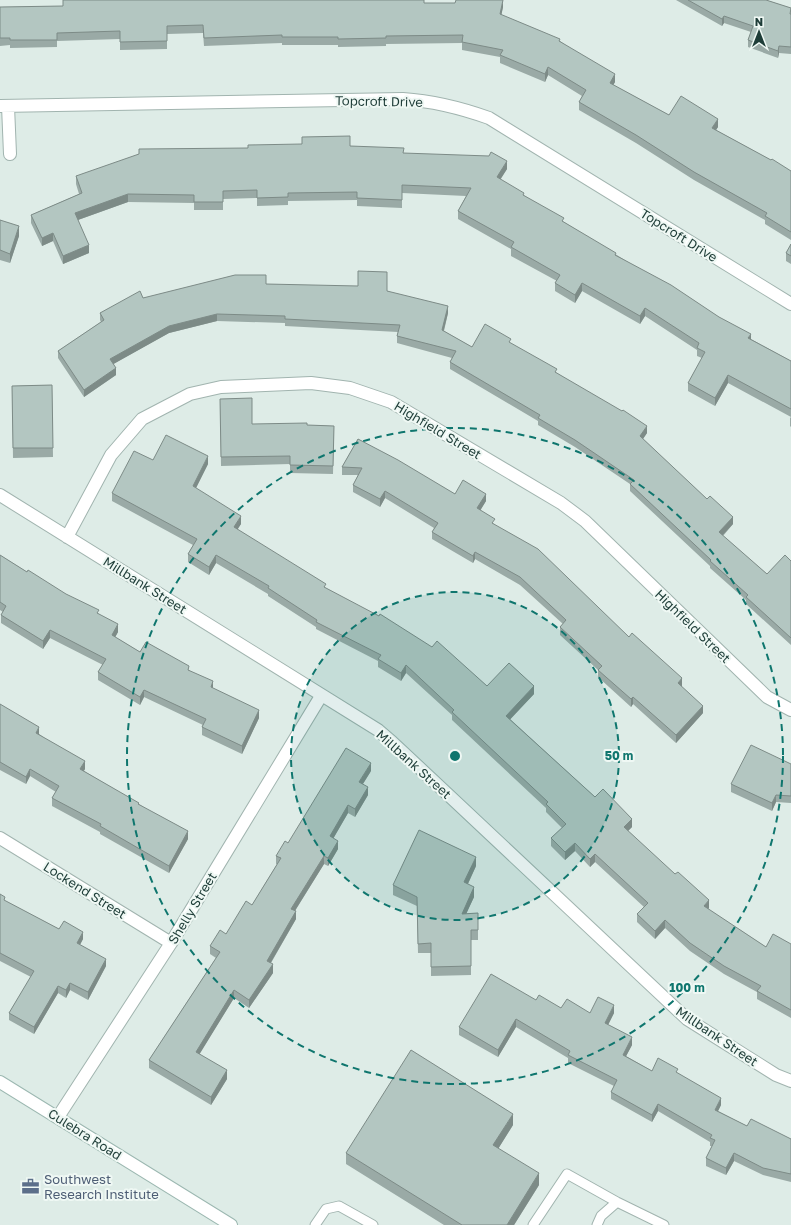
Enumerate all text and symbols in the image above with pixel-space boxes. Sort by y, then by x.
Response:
north arrow [739,12,779,52]
text: N [755,15,763,28]
street label: Topcroft Drive [335,92,423,110]
street label: Topcroft Drive [637,205,721,265]
street label: Highfield Street [391,398,485,462]
street label: Millbank Street [100,553,190,617]
street label: Highfield Street [652,586,734,666]
street label: Millbank Street [373,726,455,802]
text: 50 m [605,748,633,763]
centre of rings [448,749,462,763]
street label: Lockend Street [41,858,129,922]
street label: Shelly Street [164,869,220,947]
text: 100 m [669,980,705,995]
street label: Millbank Street [673,1003,761,1069]
street label: Culebra Road [45,1105,125,1163]
place label: Southwest Research Institute [44,1171,159,1202]
office icon: Southwest Research Institute [21,1176,41,1196]

